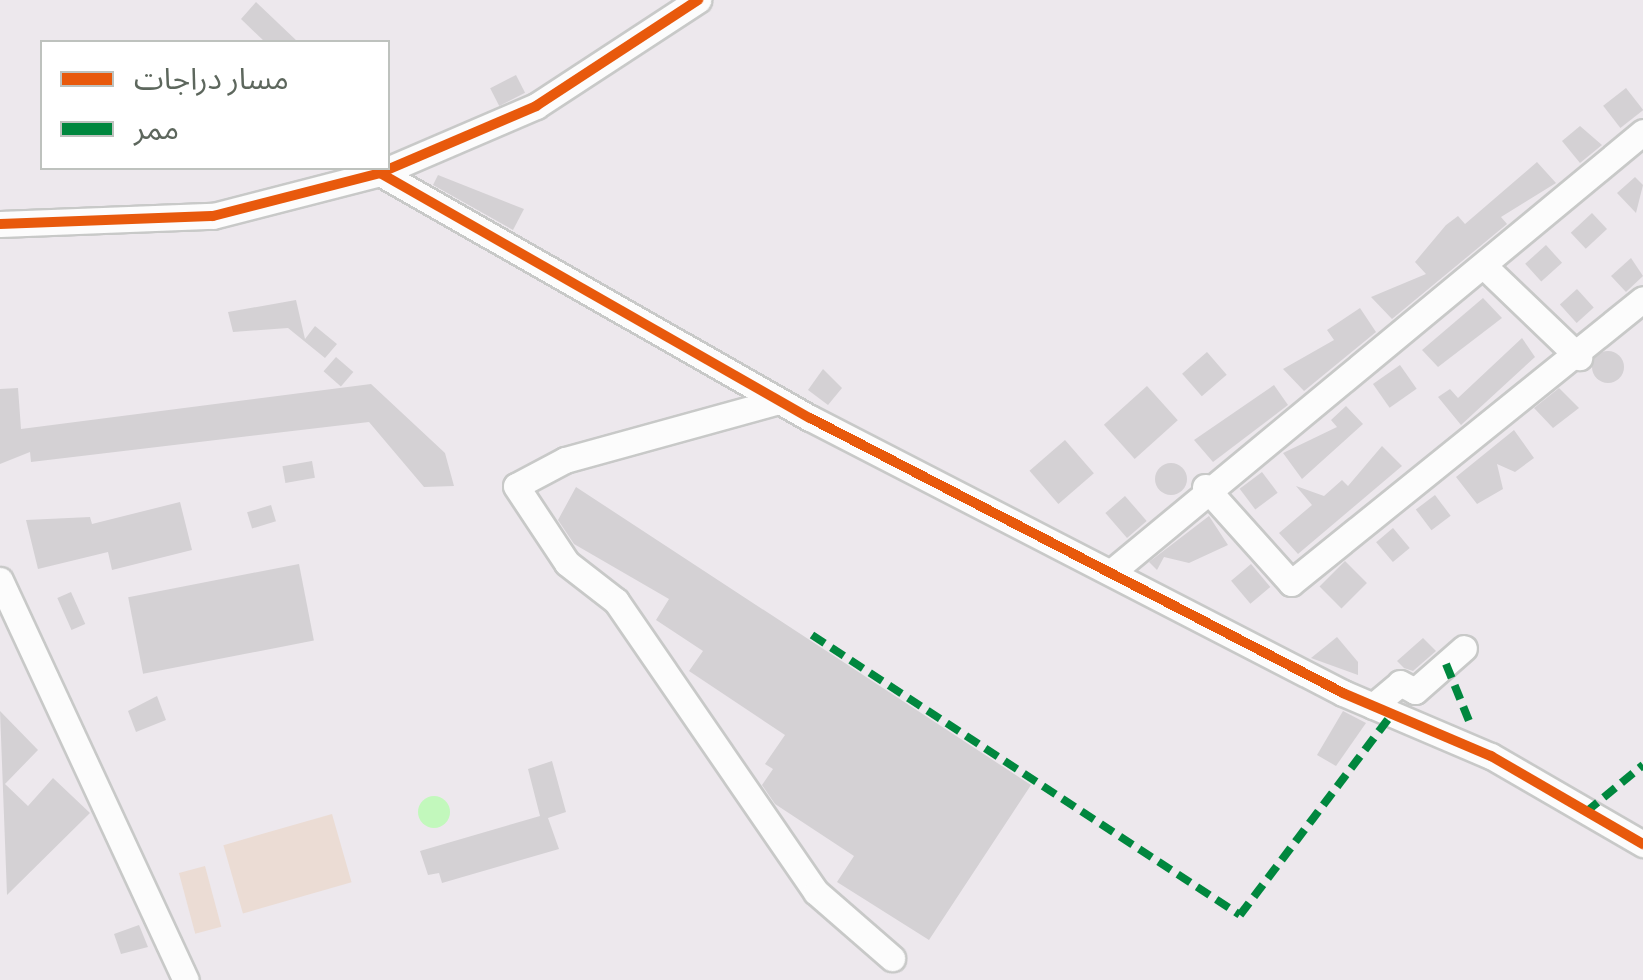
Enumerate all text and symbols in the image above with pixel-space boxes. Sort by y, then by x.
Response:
legend [40,40,390,170]
text: مسار دراجات [134,58,289,95]
text: ممر [134,108,179,145]

